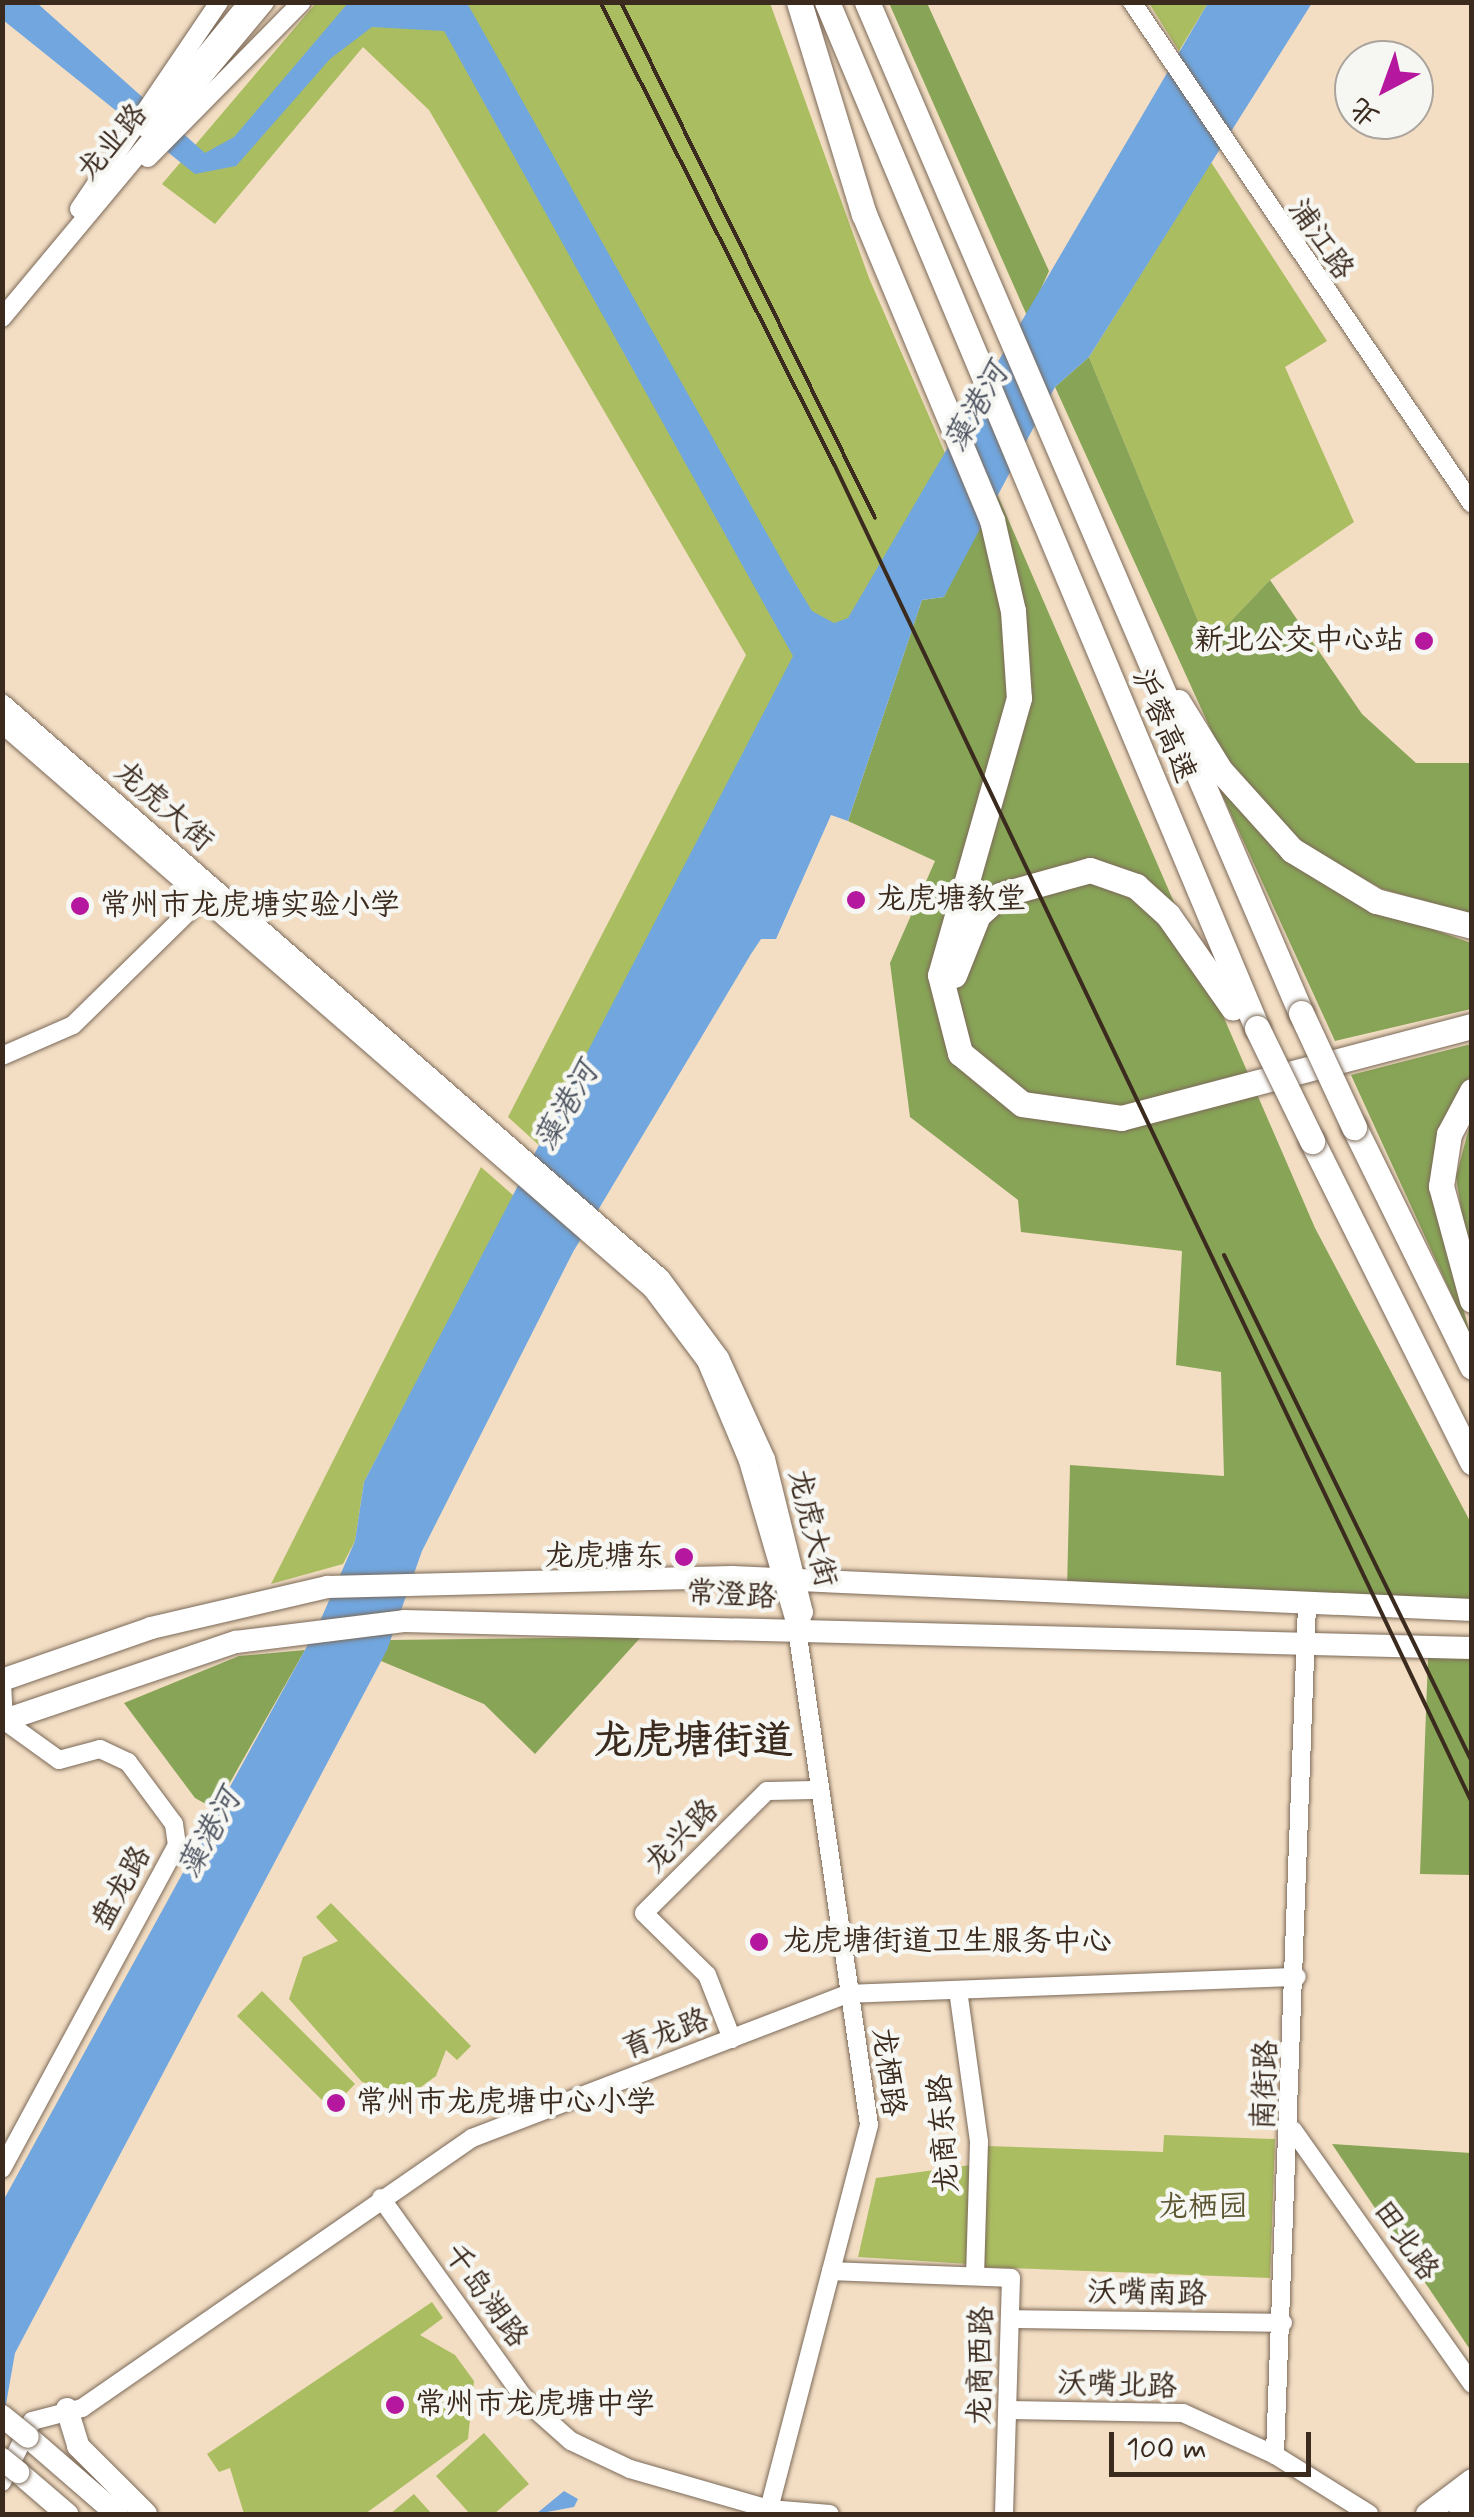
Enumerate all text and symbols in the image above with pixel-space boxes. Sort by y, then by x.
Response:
north arrow [1334,40,1434,140]
text: 北 [1343,88,1388,135]
street label: 龙业路 [70,97,156,189]
street label: 浦江路 [1279,193,1361,287]
water label: 藻港河 [936,357,1018,459]
place label: 新北公交中心站 [1194,623,1404,659]
marker: 新北公交中心站 [1413,630,1435,652]
street label: 沪蓉高速 [1123,664,1203,788]
street label: 龙虎大街 [106,754,220,860]
place label: 龙虎塘教堂 [876,882,1026,918]
place label: 常州市龙虎塘实验小学 [100,888,400,924]
marker: 龙虎塘教堂 [845,889,867,911]
marker: 常州市龙虎塘实验小学 [69,895,91,917]
water label: 藻港河 [526,1056,608,1158]
street label: 龙虎大街 [779,1465,843,1591]
place label: 龙虎塘东 [544,1539,664,1575]
marker: 龙虎塘东 [673,1546,695,1568]
street label: 常澄路 [685,1576,777,1616]
district label: 龙虎塘街道 [593,1718,793,1766]
water label: 藻港河 [170,1783,250,1885]
street label: 龙兴路 [637,1792,727,1882]
street label: 盘龙路 [84,1840,160,1936]
place label: 龙虎塘街道卫生服务中心 [782,1924,1112,1960]
marker: 龙虎塘街道卫生服务中心 [746,1929,772,1955]
street label: 育龙路 [618,2002,714,2068]
street label: 龙栖路 [864,2025,910,2119]
street label: 南街路 [1246,2039,1286,2131]
street label: 龙商东路 [923,2073,967,2195]
place label: 常州市龙虎塘中心小学 [356,2085,656,2121]
marker: 常州市龙虎塘中心小学 [325,2092,347,2114]
park label: 龙栖园 [1158,2190,1248,2226]
street label: 田北路 [1364,2194,1446,2288]
street label: 千岛湖路 [435,2237,535,2355]
street label: 沃嘴南路 [1087,2275,1207,2313]
street label: 龙商西路 [963,2306,1001,2426]
street label: 沃嘴北路 [1056,2366,1178,2406]
place label: 常州市龙虎塘中学 [415,2387,655,2423]
marker: 常州市龙虎塘中学 [384,2394,406,2416]
scale bar [1114,2412,1316,2474]
text: 100 m [1126,2430,1207,2469]

